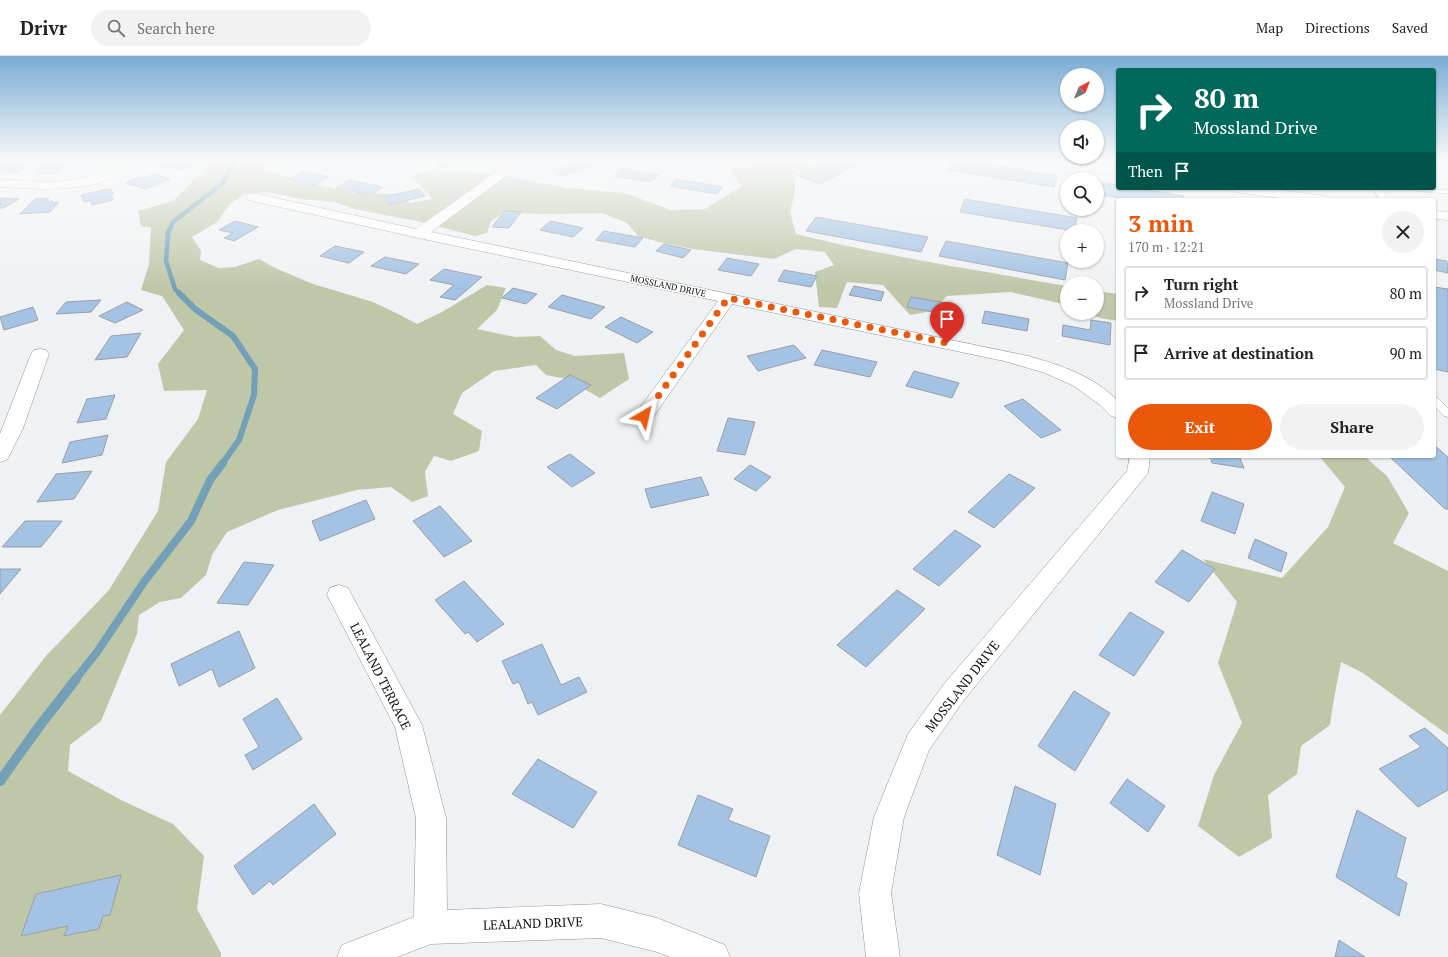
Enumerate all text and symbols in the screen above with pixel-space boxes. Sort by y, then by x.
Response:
search box [91,10,371,46]
text: Drivr [20,15,67,40]
icon: search [105,17,127,39]
text: Search here [137,18,215,38]
text: Map [1256,18,1283,37]
text: Directions [1305,18,1370,37]
text: Saved [1392,18,1428,37]
north arrow [1060,68,1104,112]
map controls [1060,68,1104,320]
text: 80 m [1194,79,1259,116]
icon: right [1128,84,1180,136]
text: Mossland Drive [1194,115,1318,139]
button: sound [1060,120,1104,164]
icon: arrive [1171,160,1193,182]
text: Then [1128,161,1163,181]
button: search [1060,172,1104,216]
text: 3 min [1128,207,1194,239]
button: close [1382,211,1424,253]
button: + [1060,224,1104,268]
text: 170 m · 12:21 [1128,238,1205,256]
street label: MOSSLAND DRIVE [629,272,707,300]
text: Turn right [1164,274,1239,294]
button: − [1060,276,1104,320]
icon: right [1130,282,1152,304]
text: 80 m [1389,283,1422,303]
text: Mossland Drive [1164,294,1253,312]
pin [930,302,964,343]
icon: arrive [936,308,958,330]
icon: arrive [1130,342,1152,364]
text: Arrive at destination [1164,343,1314,363]
text: 90 m [1389,343,1422,363]
position arrow [623,395,665,437]
button: Exit [1128,404,1272,450]
button: Share [1280,404,1424,450]
street label: LEALAND TERRACE [346,619,416,733]
street label: MOSSLAND DRIVE [921,637,1003,735]
street label: LEALAND DRIVE [483,912,583,934]

